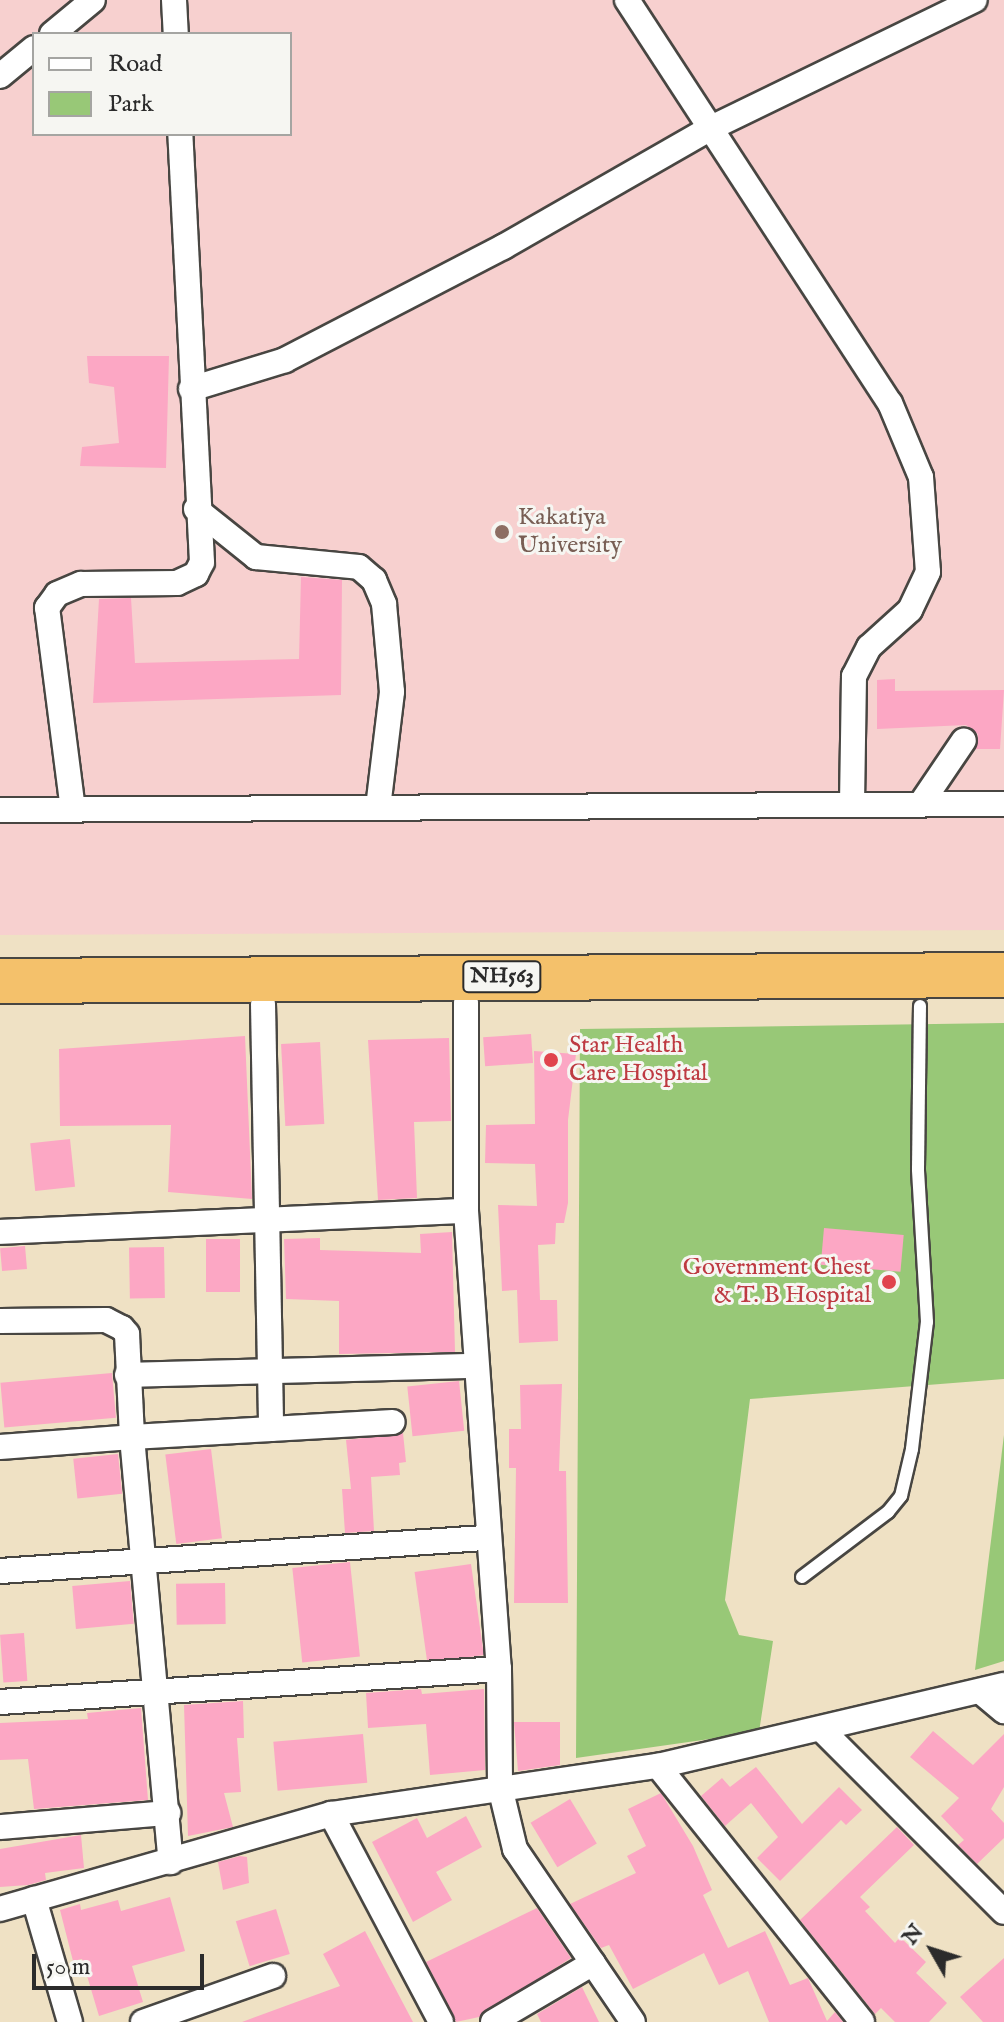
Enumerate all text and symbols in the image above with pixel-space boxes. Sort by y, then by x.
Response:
legend [32,32,292,136]
text: Road [108,49,162,80]
text: Park [108,89,154,120]
place label: Kakatiya University [518,504,622,560]
marker: Kakatiya University [493,523,511,541]
road number: NH563 [462,959,542,995]
place label: Star Health Care Hospital [569,1032,708,1088]
marker: Star Health Care Hospital [540,1049,562,1071]
place label: Government Chest & T. B Hospital [683,1254,871,1310]
marker: Government Chest & T. B Hospital [878,1271,900,1293]
north arrow [892,1910,972,1990]
text: N [896,1919,930,1951]
scale bar [36,1938,208,1988]
text: 50 m [46,1952,90,1983]

